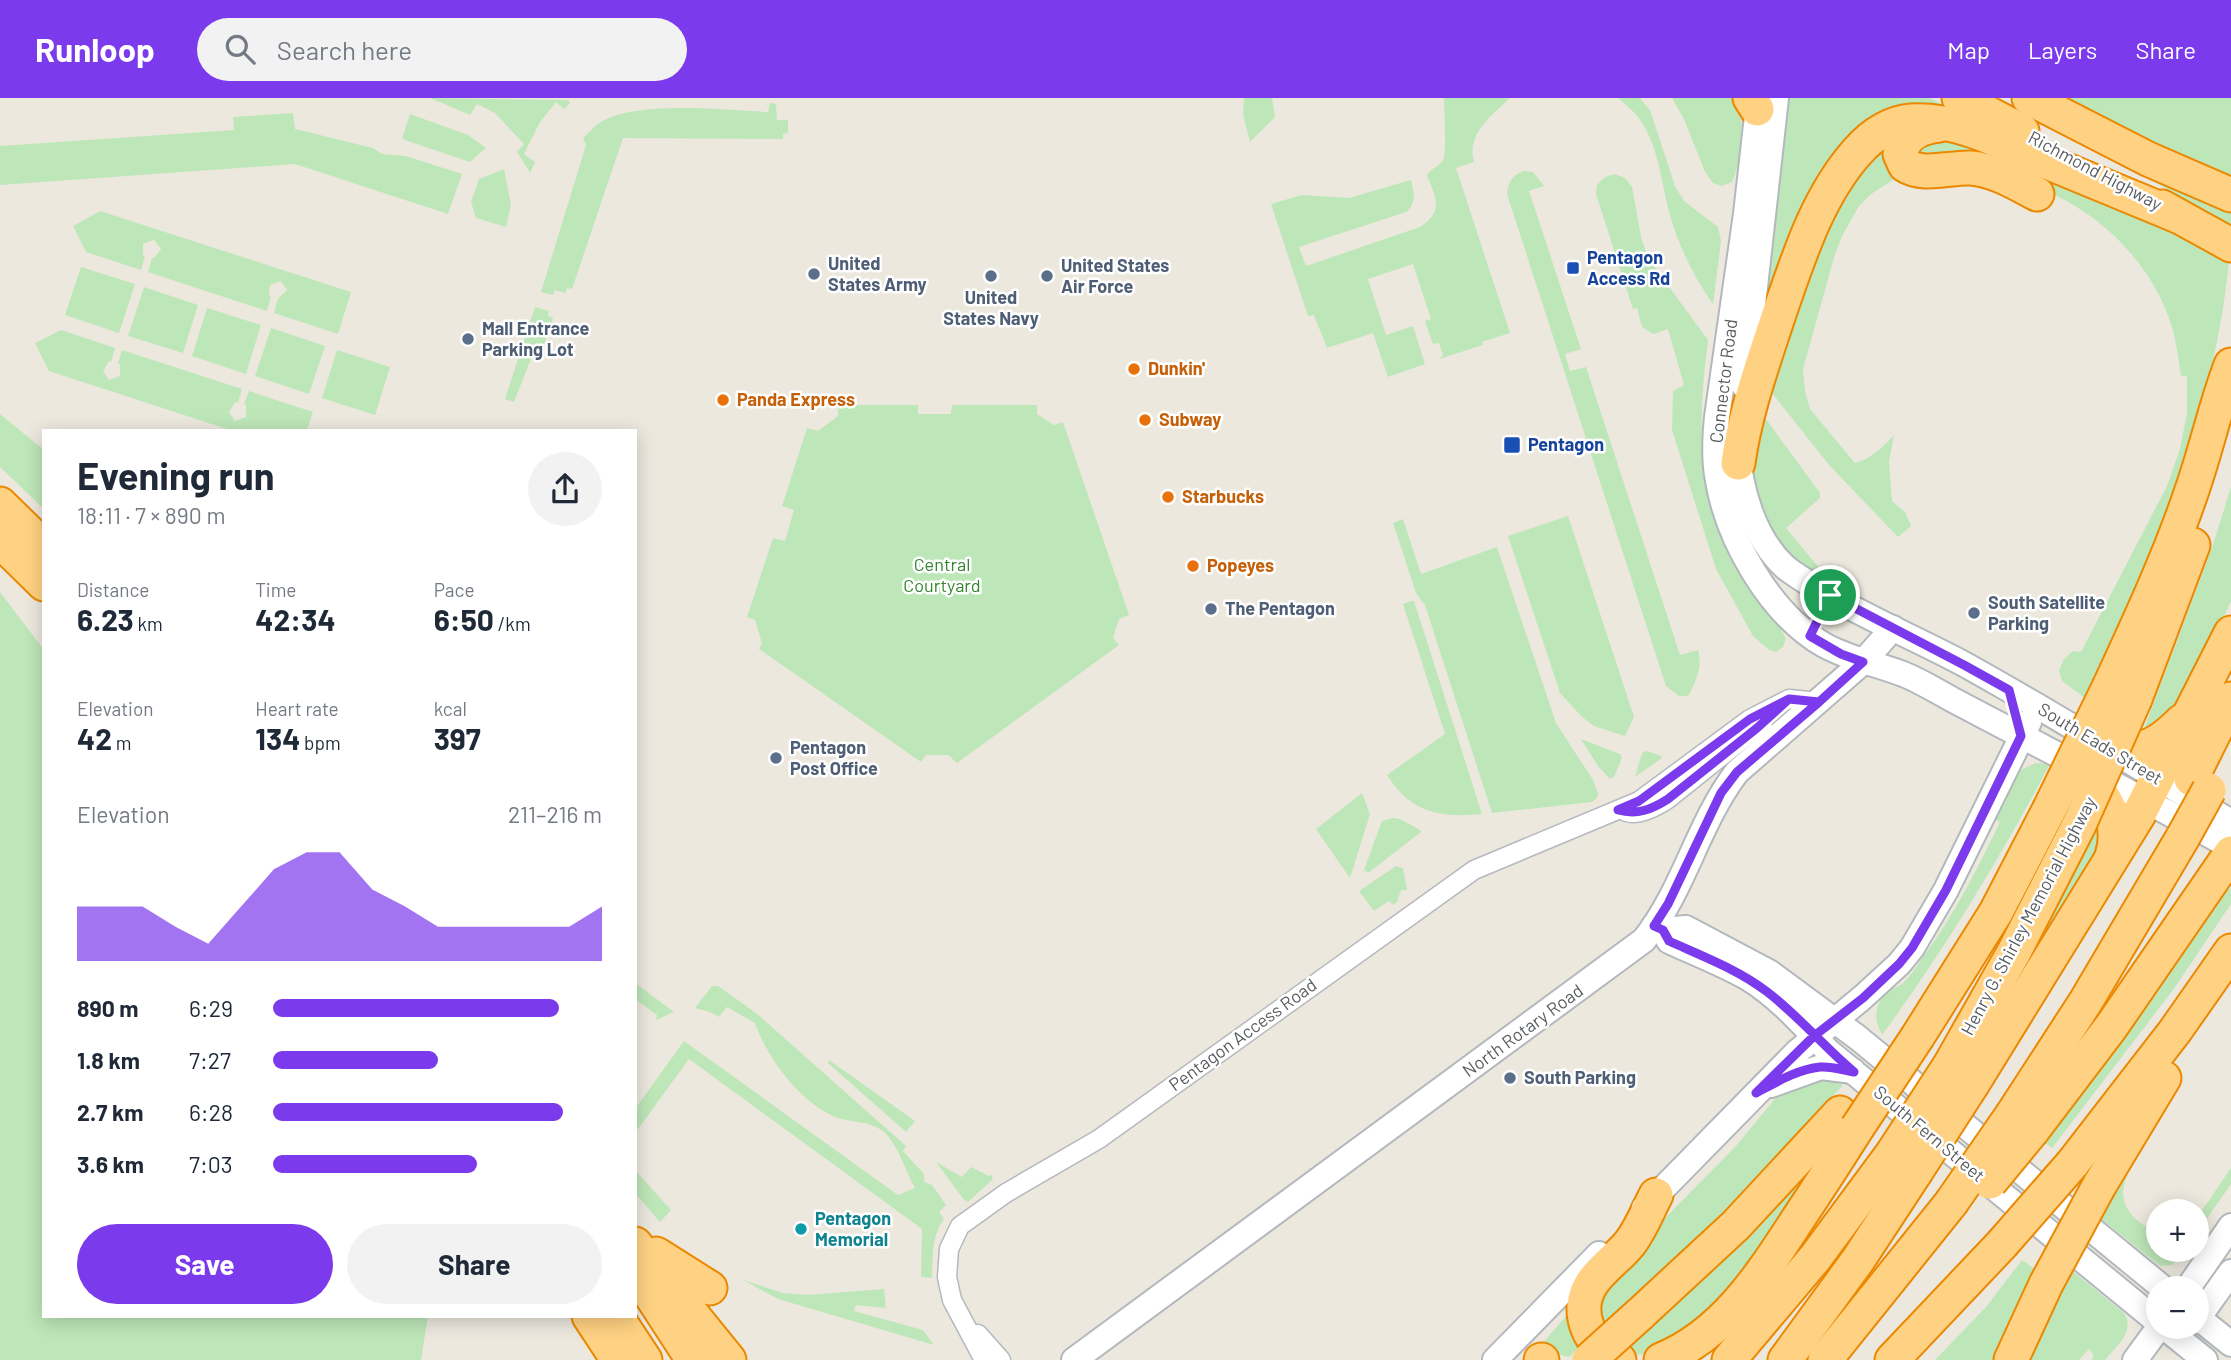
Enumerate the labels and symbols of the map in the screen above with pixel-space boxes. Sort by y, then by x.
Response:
street label: Richmond Highway [2025,126,2166,215]
place label: Pentagon Access Rd [1587,246,1670,289]
place label: United States Army [828,252,927,295]
place label: United States Air Force [1061,254,1169,297]
marker: Pentagon Access Rd [1565,260,1581,276]
marker: United States Army [806,266,822,282]
marker: United States Navy [983,268,999,284]
marker: United States Air Force [1039,268,1055,284]
place label: United States Navy [943,286,1039,329]
place label: Mall Entrance Parking Lot [482,317,590,360]
street label: Connector Road [1704,318,1742,444]
marker: Mall Entrance Parking Lot [460,331,476,347]
place label: Dunkin' [1148,357,1205,379]
marker: Dunkin' [1126,361,1142,377]
place label: Panda Express [737,388,855,410]
marker: Panda Express [715,392,731,408]
place label: Subway [1159,408,1221,430]
marker: Subway [1137,412,1153,428]
place label: Pentagon [1528,433,1604,455]
marker: Pentagon [1502,435,1522,455]
place label: Starbucks [1182,485,1264,507]
marker: Starbucks [1160,489,1176,505]
park label: Central Courtyard [903,553,981,596]
place label: Popeyes [1207,554,1274,576]
marker: Popeyes [1185,558,1201,574]
pin [1800,565,1860,625]
place label: South Satellite Parking [1988,591,2105,634]
place label: The Pentagon [1225,597,1335,619]
marker: The Pentagon [1203,601,1219,617]
marker: South Satellite Parking [1966,605,1982,621]
street label: South Eads Street [2034,697,2167,789]
place label: Pentagon Post Office [790,736,878,779]
marker: Pentagon Post Office [768,750,784,766]
street label: Henry G. Shirley Memorial Highway [1956,792,2101,1039]
street label: Pentagon Access Road [1164,973,1321,1095]
street label: North Rotary Road [1458,979,1587,1081]
place label: South Parking [1524,1066,1636,1088]
marker: South Parking [1502,1070,1518,1086]
street label: South Fern Street [1870,1080,1990,1186]
place label: Pentagon Memorial [815,1207,891,1250]
marker: Pentagon Memorial [793,1221,809,1237]

